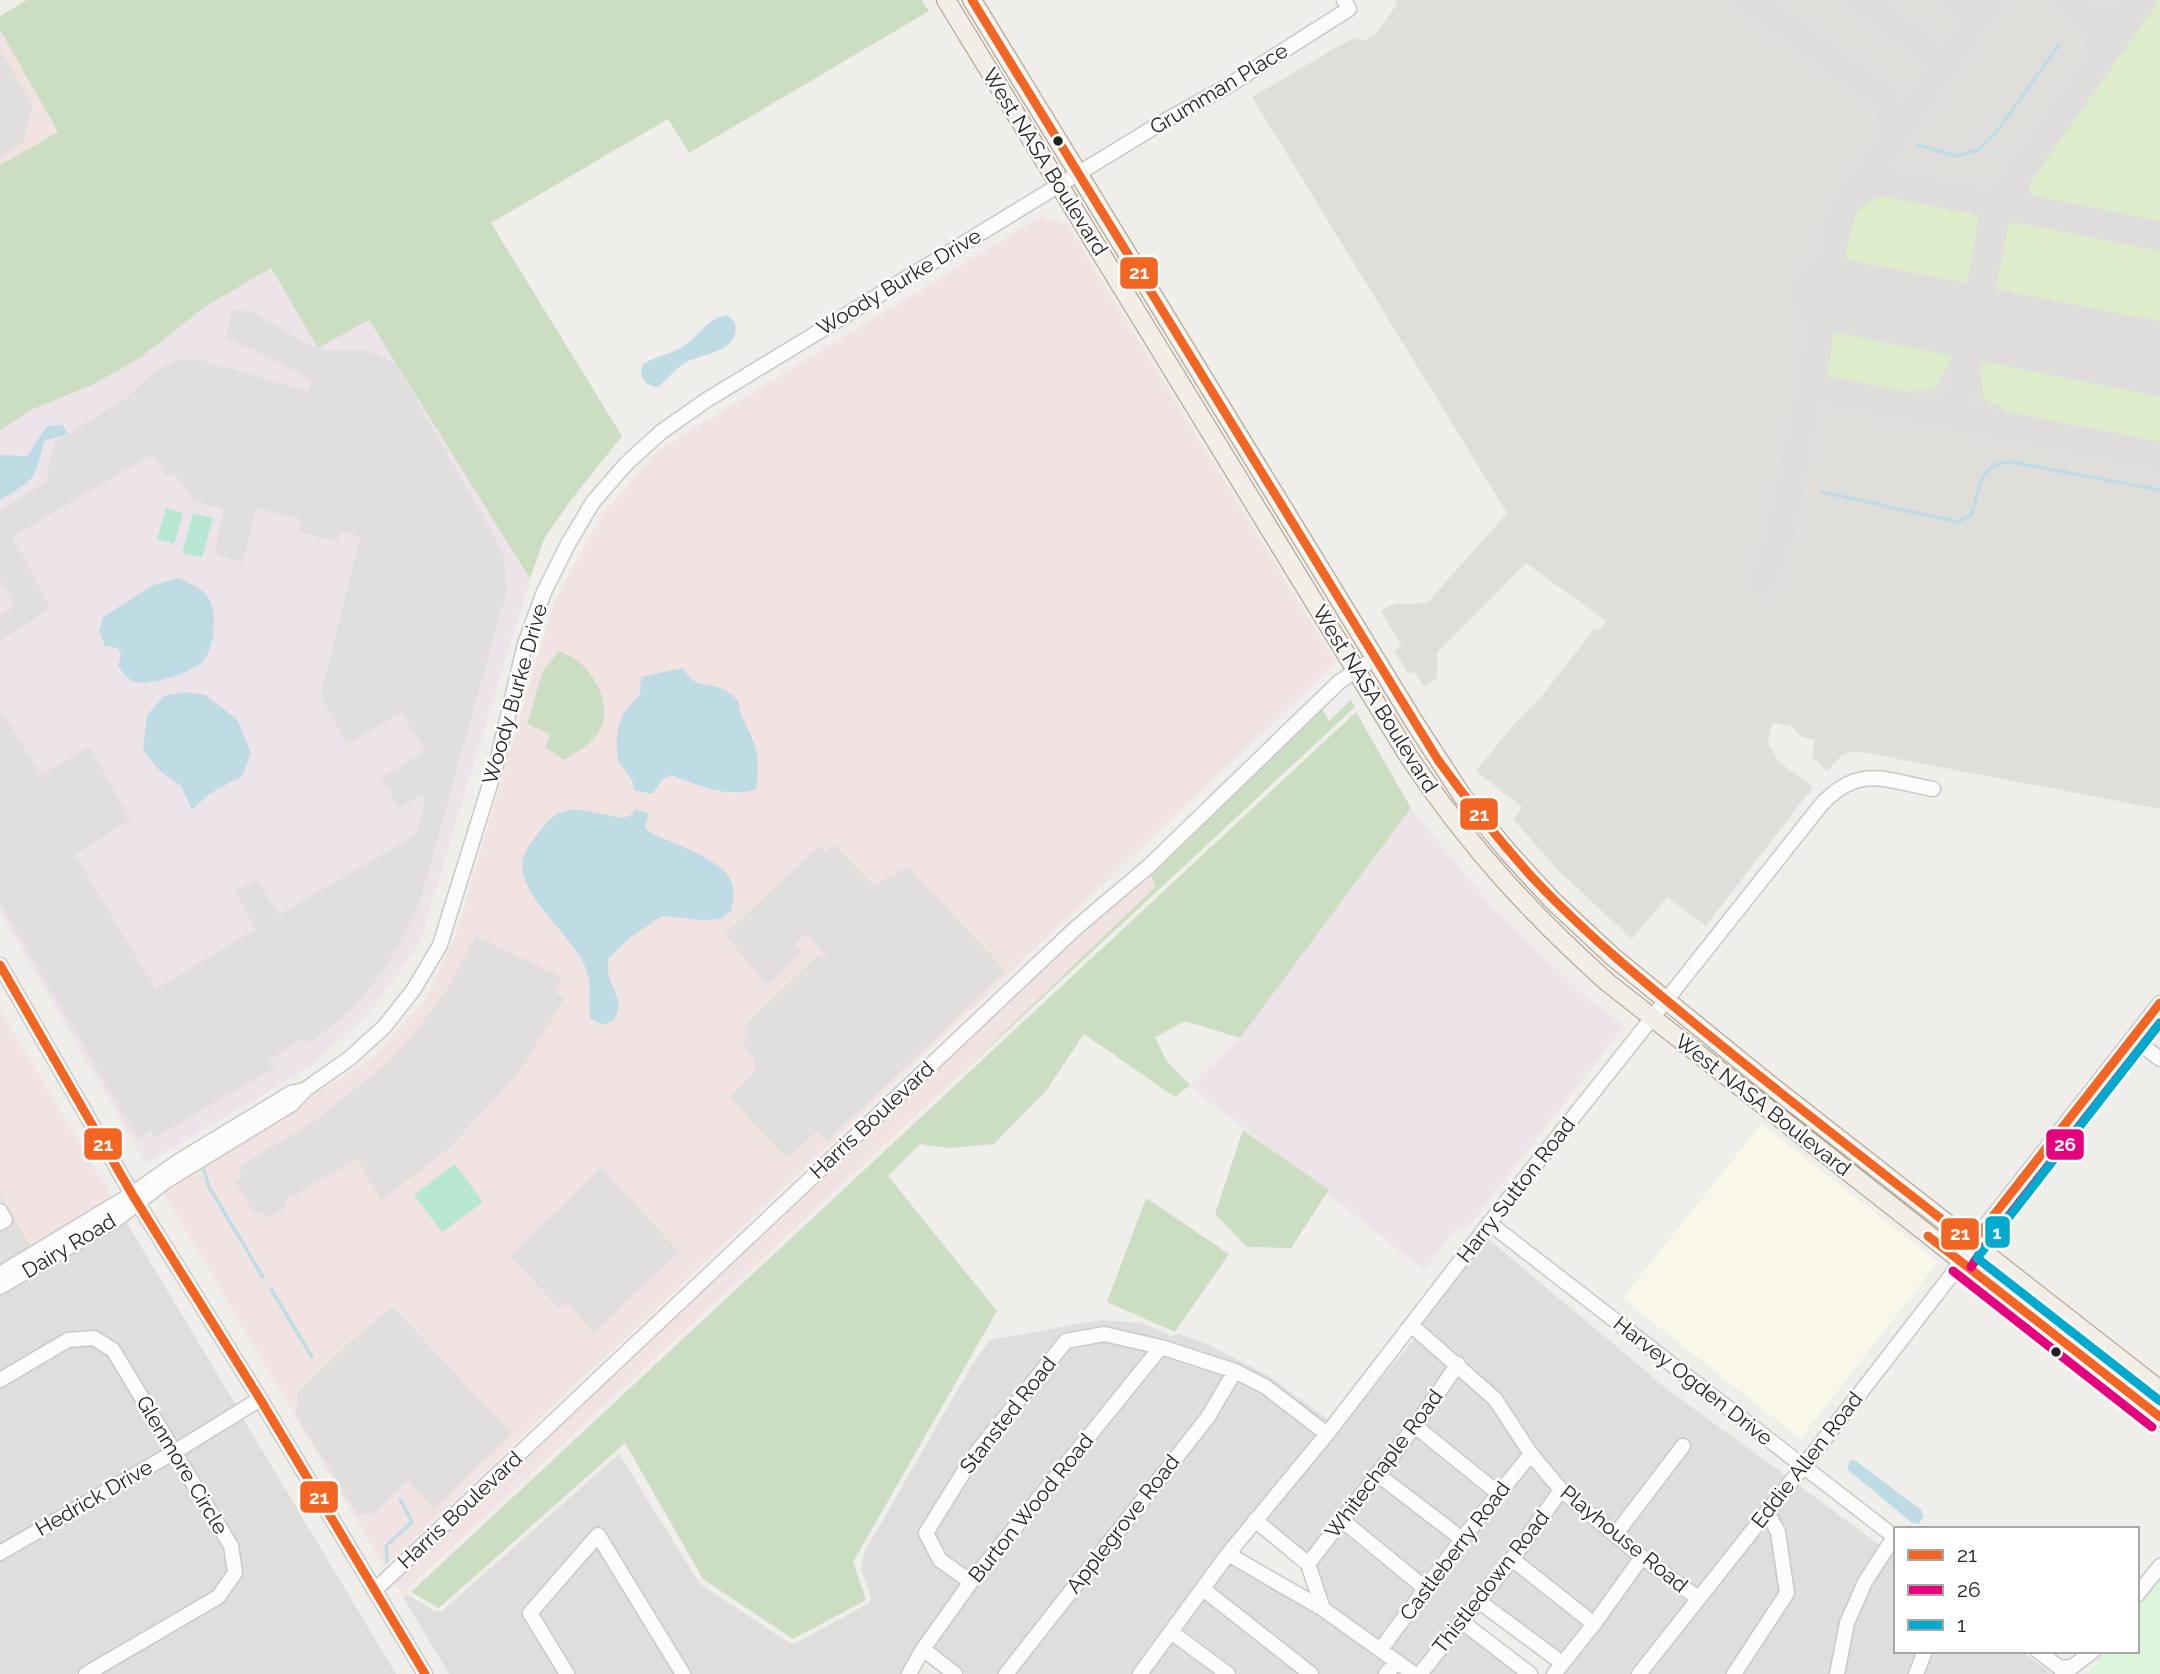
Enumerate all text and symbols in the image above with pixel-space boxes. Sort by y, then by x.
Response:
street label: Grumman Place [1145,38,1292,140]
street label: West NASA Boulevard [978,63,1113,260]
unlabelled marker [1051,134,1065,148]
street label: Woody Burke Drive [812,223,985,340]
line badge: 21 [1119,256,1159,290]
text: 21 [1129,261,1149,283]
street label: West NASA Boulevard [1308,600,1443,797]
street label: Woody Burke Drive [477,601,552,787]
line badge: 21 [1459,797,1499,831]
text: 21 [1469,803,1489,825]
street label: West NASA Boulevard [1670,1028,1856,1181]
street label: Harris Boulevard [804,1056,939,1184]
street label: Harry Sutton Road [1451,1112,1580,1267]
line badge: 21 [83,1127,123,1161]
line badge: 26 [2045,1128,2085,1161]
text: 21 [93,1133,113,1155]
text: 26 [2054,1133,2076,1155]
street label: Dairy Road [17,1208,120,1283]
line badge: 1 [1984,1215,2011,1249]
line badge: 21 [1940,1217,1980,1251]
text: 1 [1992,1221,2002,1243]
text: 21 [1950,1222,1970,1244]
street label: Harvey Ogden Drive [1609,1311,1778,1451]
unlabelled marker [2049,1345,2063,1359]
street label: Stansted Road [954,1351,1061,1478]
street label: Whitechaple Road [1319,1384,1448,1543]
street label: Eddie Allen Road [1746,1387,1868,1533]
street label: Glenmore Circle [131,1391,234,1539]
street label: Burton Wood Road [963,1428,1098,1587]
street label: Harris Boulevard [392,1446,527,1574]
street label: Applegrove Road [1061,1449,1185,1598]
street label: Hedrick Drive [31,1454,157,1541]
street label: Castleberry Road [1394,1476,1515,1625]
line badge: 21 [299,1480,339,1514]
street label: Playhouse Road [1556,1480,1693,1598]
text: 21 [309,1486,329,1508]
street label: Thistledown Road [1427,1505,1554,1658]
legend [1894,1527,2139,1653]
text: 21 [1957,1542,1977,1567]
text: 26 [1957,1577,1981,1602]
text: 1 [1957,1612,1966,1637]

